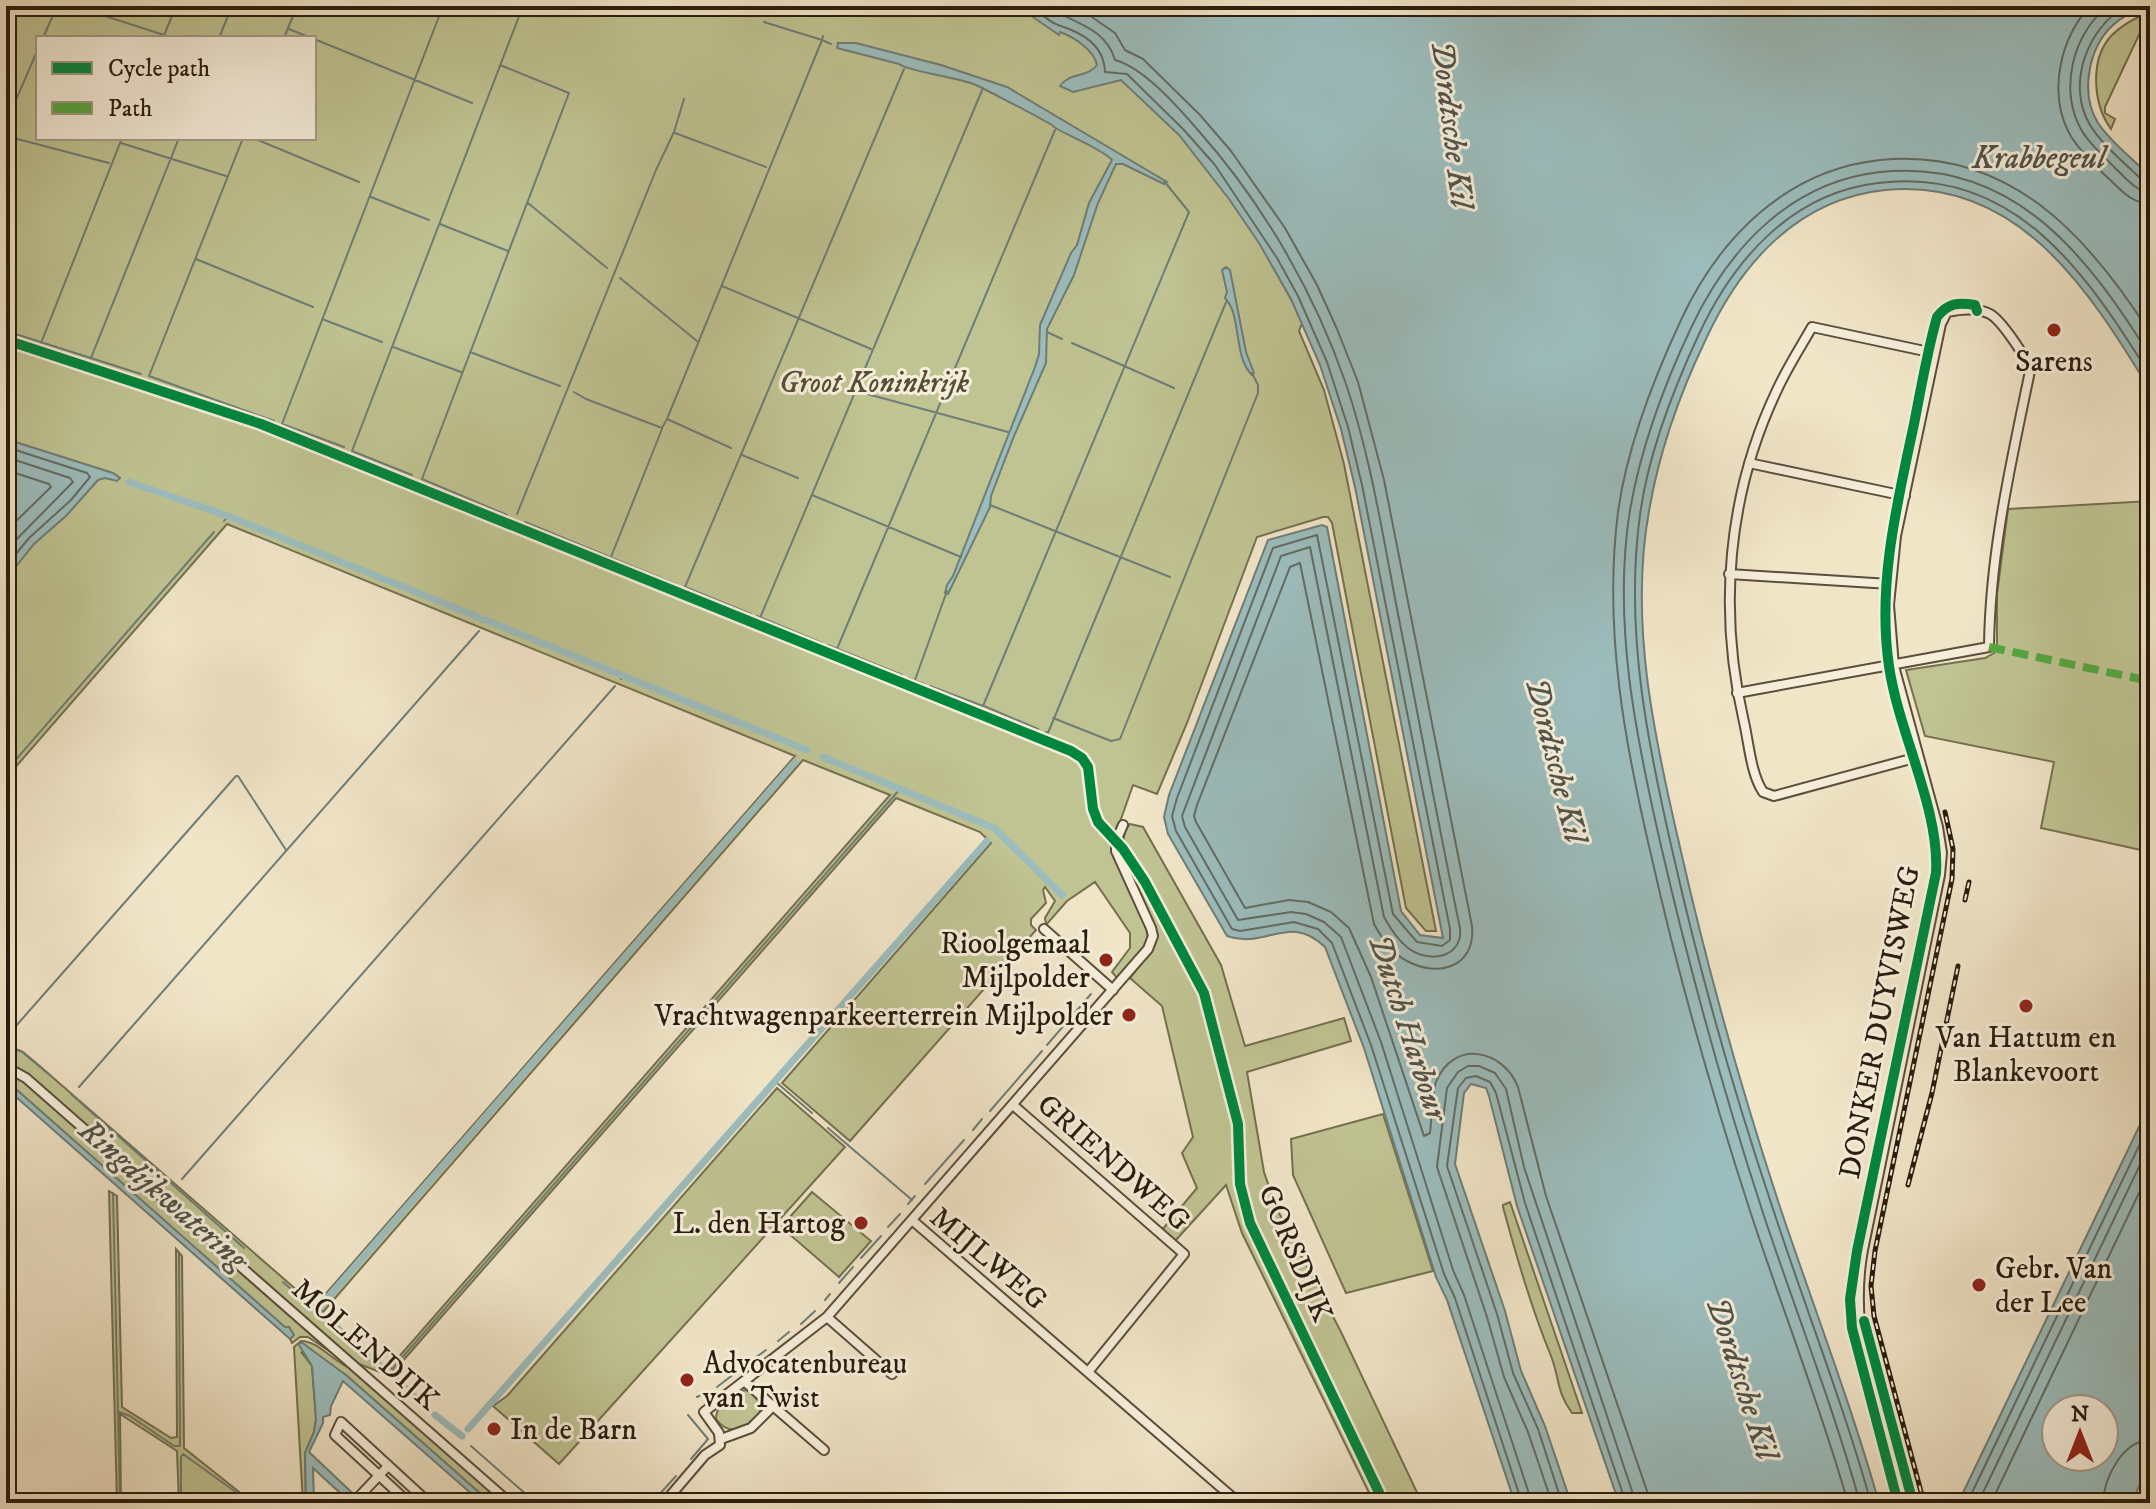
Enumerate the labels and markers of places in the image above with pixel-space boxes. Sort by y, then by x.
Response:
marker: Sarens [2045,321,2063,339]
place label: Sarens [2015,344,2093,381]
place label: Rioolgemaal Mijlpolder [940,926,1090,997]
marker: Rioolgemaal Mijlpolder [1097,951,1115,969]
marker: Van Hattum en Blankevoort [2017,997,2035,1015]
place label: Vrachtwagenparkeerterrein Mijlpolder [654,998,1113,1035]
marker: Vrachtwagenparkeerterrein Mijlpolder [1120,1006,1138,1024]
place label: Van Hattum en Blankevoort [1935,1020,2117,1091]
place label: L. den Hartog [672,1206,845,1243]
marker: L. den Hartog [852,1214,870,1232]
place label: Gebr. Van der Lee [1995,1251,2112,1322]
marker: Gebr. Van der Lee [1970,1276,1988,1294]
place label: Advocatenbureau van Twist [702,1346,907,1417]
marker: Advocatenbureau van Twist [678,1371,696,1389]
place label: In de Barn [510,1412,637,1449]
marker: In de Barn [485,1420,503,1438]

